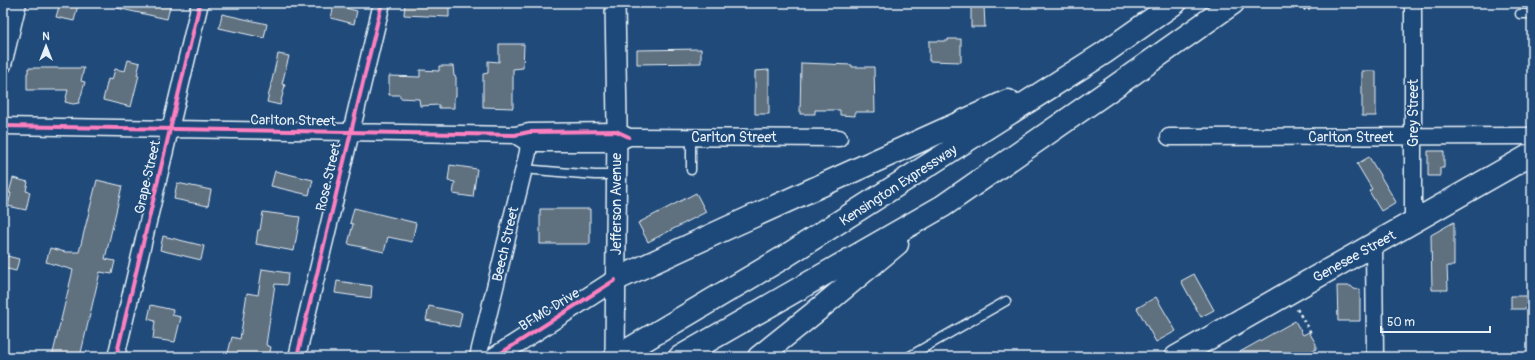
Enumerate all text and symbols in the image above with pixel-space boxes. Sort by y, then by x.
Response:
north arrow [26,26,66,66]
text: N [42,30,50,43]
street label: Grey Street [1405,79,1422,147]
street label: Carlton Street [250,111,336,130]
street label: Carlton Street [691,129,777,146]
street label: Carlton Street [1308,129,1394,146]
street label: Grape Street [131,138,164,216]
street label: Rose Street [312,141,345,213]
street label: Kensington Expressway [836,141,960,230]
street label: Jefferson Avenue [608,153,625,255]
street label: Beech Street [489,205,522,283]
street label: Genesee Street [1310,227,1399,286]
street label: BFMC Drive [516,284,583,335]
scale bar [1381,308,1490,334]
text: 50 m [1387,315,1415,330]

